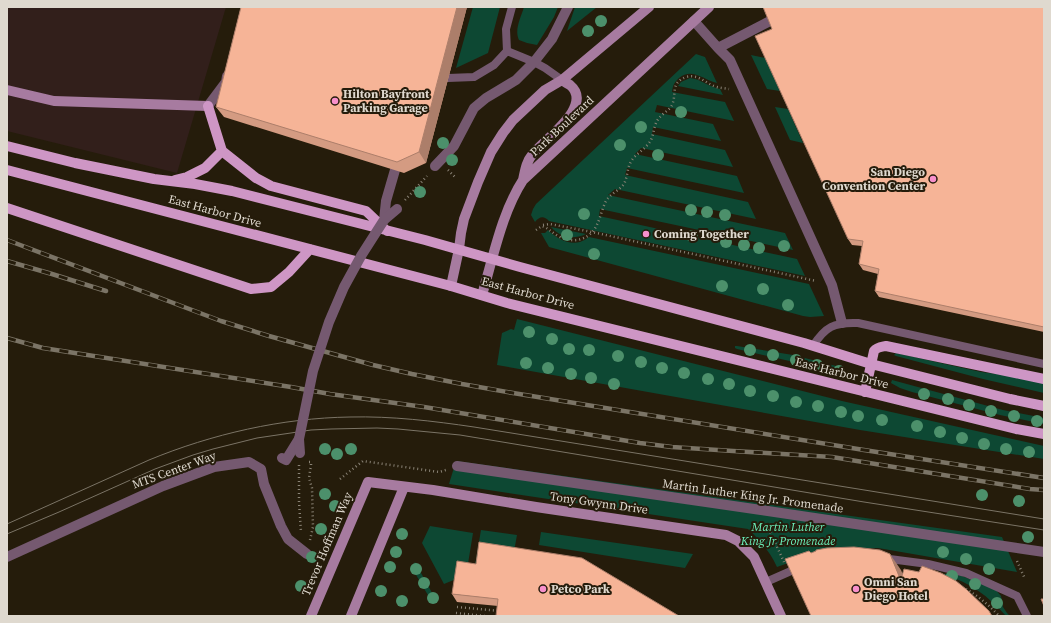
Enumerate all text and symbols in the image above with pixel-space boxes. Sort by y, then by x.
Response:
place label: Hilton Bayfront Parking Garage [343,86,430,116]
street label: Park Boulevard [527,92,597,160]
marker: Hilton Bayfront Parking Garage [330,96,340,106]
place label: San Diego Convention Center [822,164,925,194]
marker: San Diego Convention Center [928,174,938,184]
street label: East Harbor Drive [167,191,263,231]
place label: Coming Together [654,226,749,242]
marker: Coming Together [641,229,651,239]
street label: East Harbor Drive [480,273,576,313]
street label: East Harbor Drive [794,354,890,392]
street label: MTS Center Way [130,447,219,493]
street label: Martin Luther King Jr. Promenade [662,475,844,517]
street label: Tony Gwynn Drive [549,488,649,518]
street label: Trevor Hoffman Way [298,489,356,598]
park label: Martin Luther King Jr Promenade [740,519,835,549]
place label: Omni San Diego Hotel [864,574,928,604]
place label: Petco Park [551,581,611,597]
marker: Petco Park [538,584,548,594]
marker: Omni San Diego Hotel [851,584,861,594]

